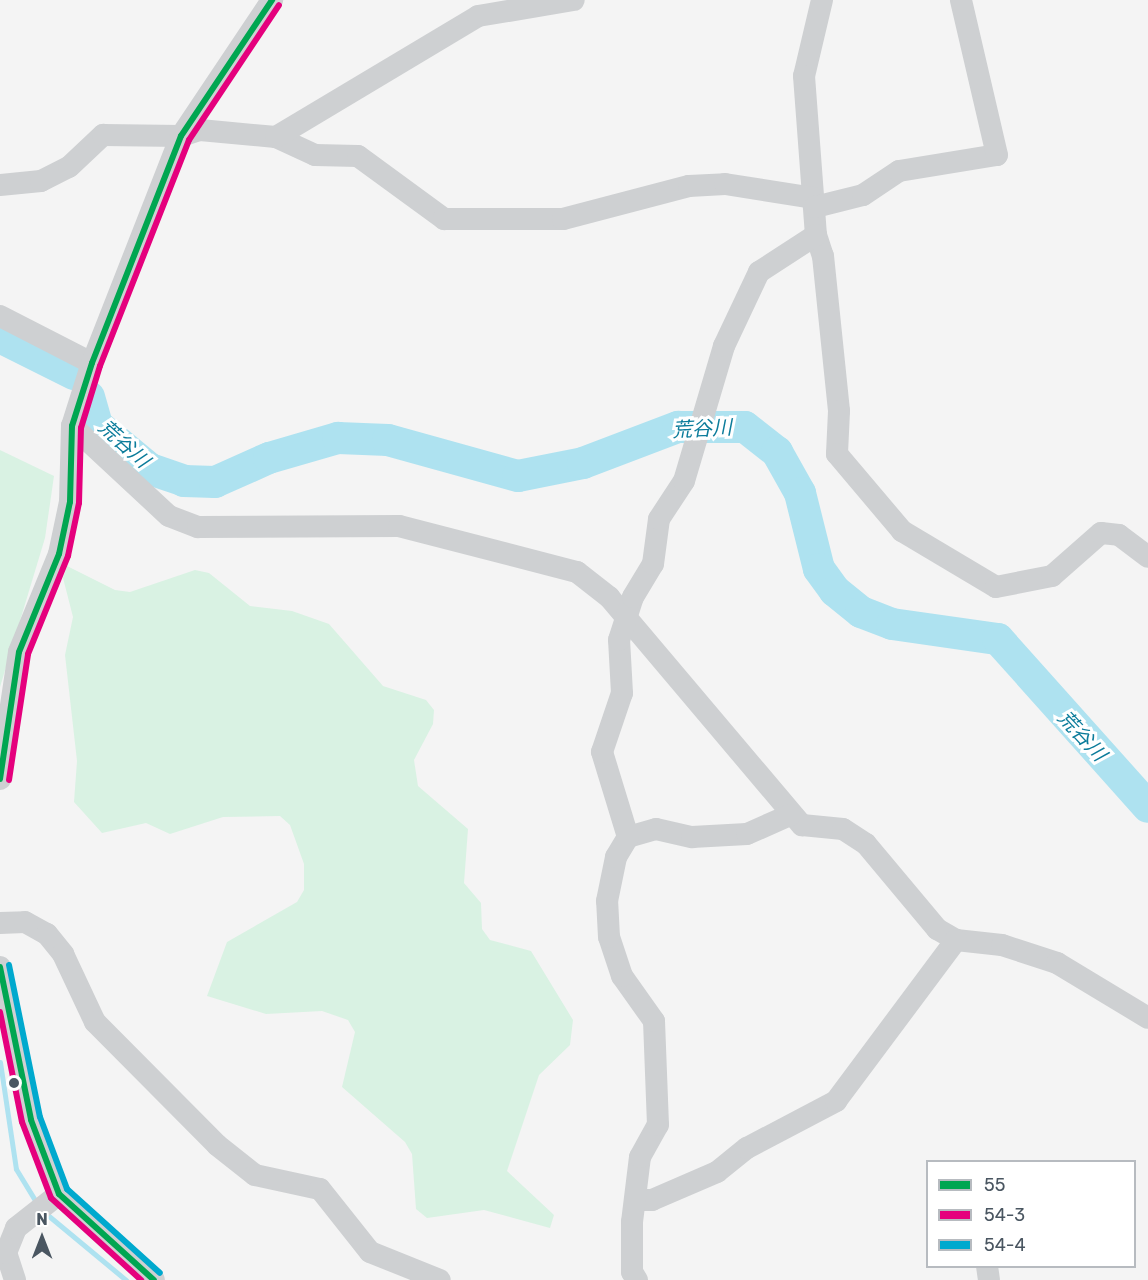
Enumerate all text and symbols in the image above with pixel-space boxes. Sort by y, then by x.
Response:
water label: 荒谷川 [94,415,154,473]
water label: 荒谷川 [671,415,733,443]
water label: 荒谷川 [1053,706,1111,766]
unlabelled marker [8,1077,20,1089]
legend [926,1160,1136,1268]
text: 55 [984,1174,1005,1196]
text: 54-3 [984,1204,1025,1226]
north arrow [12,1208,72,1268]
text: N [36,1210,48,1229]
text: 54-4 [984,1234,1026,1256]

